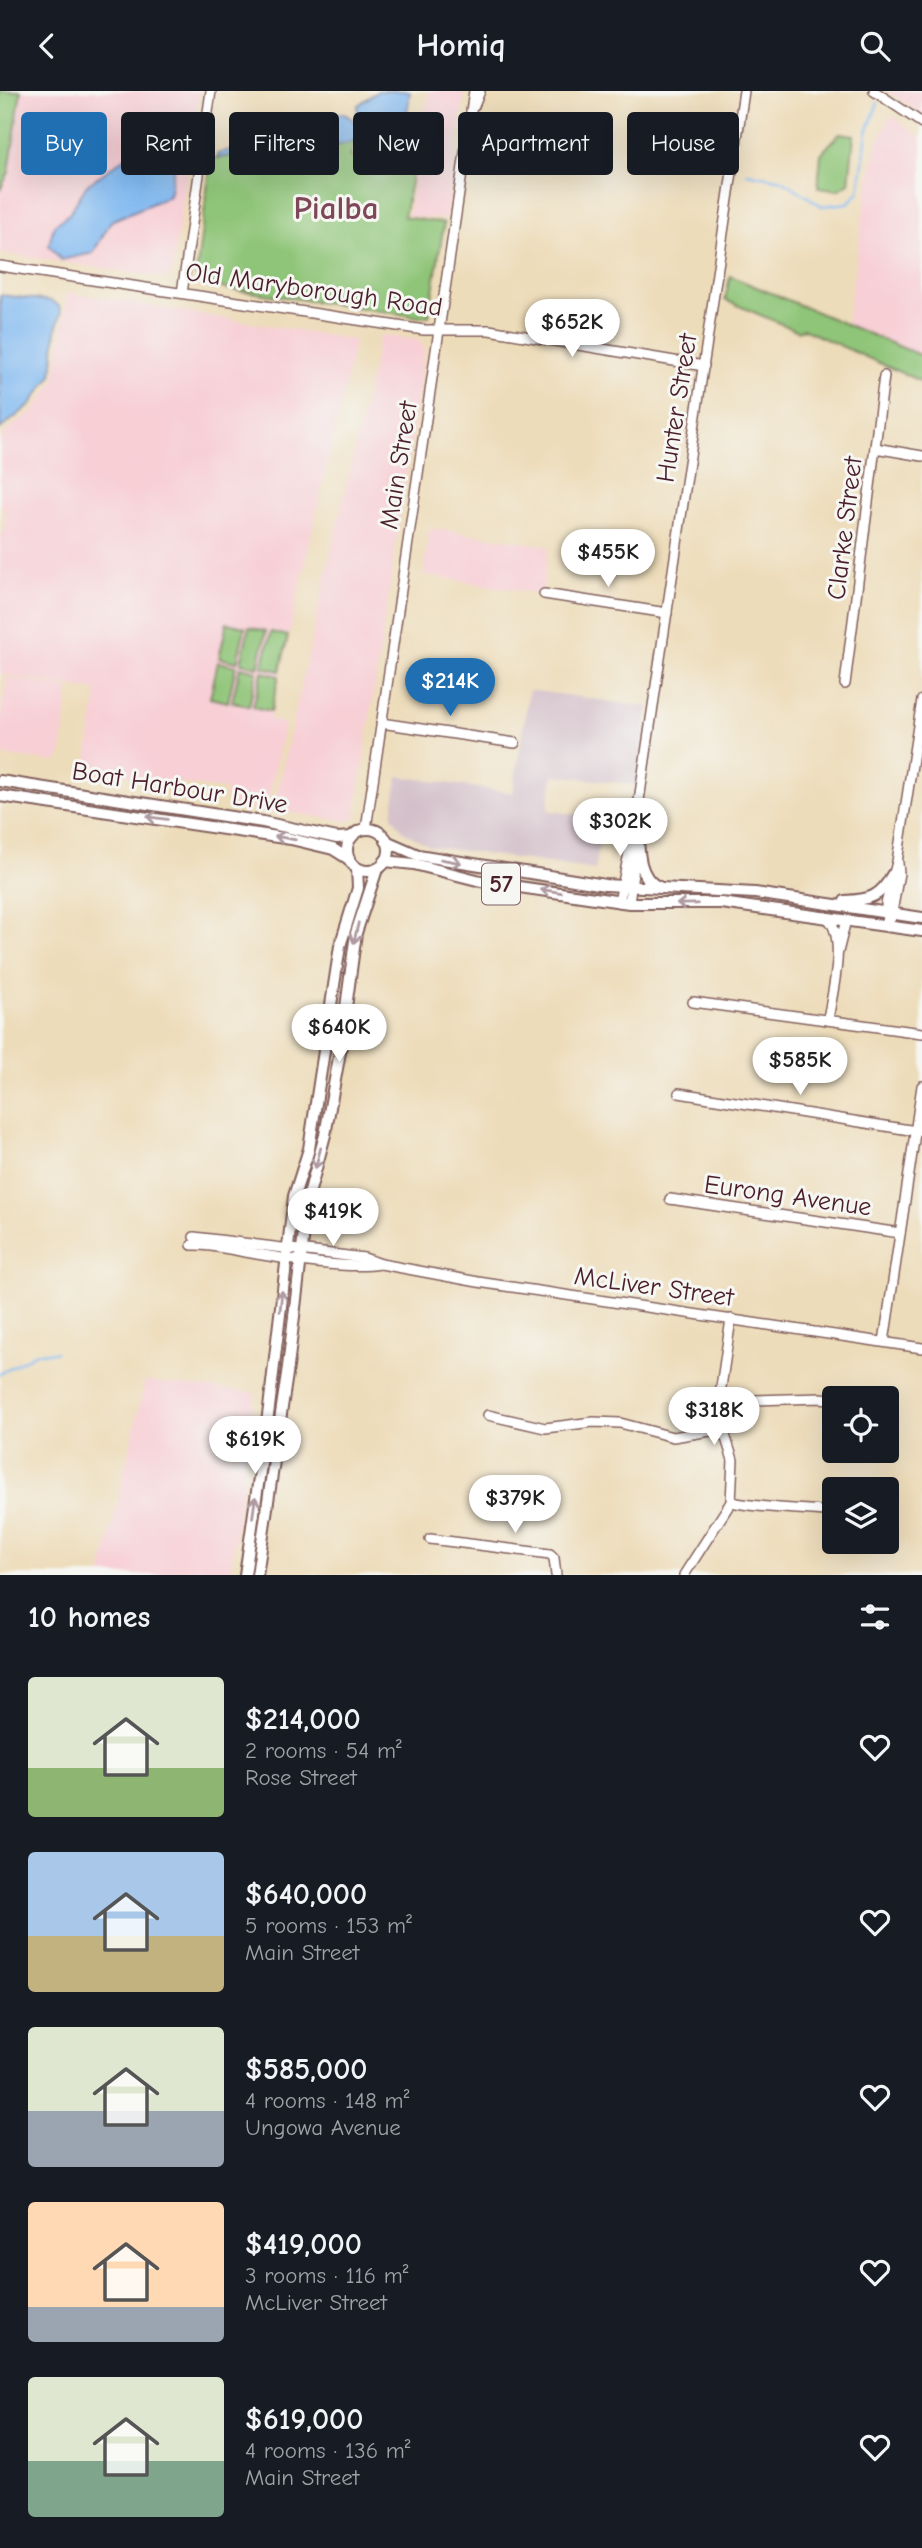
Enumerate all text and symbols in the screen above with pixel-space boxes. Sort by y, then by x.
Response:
icon: back [28,27,66,65]
text: Homiq [417,27,506,64]
icon: search [856,27,894,65]
chip: Buy [21,112,107,175]
chip: Rent [121,112,215,175]
chip: Filters [229,112,339,175]
chip: New [353,112,444,175]
chip: Apartment [458,112,613,175]
chip: House [627,112,739,175]
district label: Pialba [294,189,378,227]
street label: Old Maryborough Road [183,257,444,323]
pin: $652K [523,299,621,359]
text: $652K [541,308,603,335]
street label: Hunter Street [650,330,704,485]
street label: Main Street [374,397,424,531]
street label: Clarke Street [821,453,869,602]
pin: $455K [559,529,657,589]
text: $455K [577,538,639,565]
pin: $214K [401,659,499,718]
text: $214K [421,667,479,694]
street label: Boat Harbour Drive [70,756,290,820]
pin: $302K [571,799,669,858]
text: $302K [589,807,651,834]
one-way arrow [146,812,168,825]
one-way arrow [274,831,297,844]
one-way arrow [439,855,462,868]
road number: 57 [482,863,520,905]
one-way arrow [540,885,563,898]
one-way arrow [675,897,698,910]
one-way arrow [349,922,362,944]
pin: $640K [290,1005,388,1064]
text: $640K [308,1013,370,1040]
pin: $585K [751,1037,849,1097]
text: $585K [769,1046,832,1073]
one-way arrow [311,1146,324,1168]
street label: Eurong Avenue [702,1169,873,1223]
pin: $419K [284,1189,382,1248]
text: $419K [304,1197,362,1224]
street label: McLiver Street [572,1261,737,1313]
one-way arrow [275,1290,288,1313]
map controls [822,1386,899,1554]
button: locate [822,1386,899,1463]
pin: $318K [665,1387,763,1447]
text: $318K [685,1396,743,1423]
pin: $619K [206,1417,304,1476]
text: $619K [225,1425,285,1452]
pin: $379K [466,1475,564,1535]
button: layers [822,1477,899,1554]
text: $379K [485,1484,545,1511]
one-way arrow [248,1497,261,1519]
icon: filters [856,1598,894,1636]
text: 10 homes [28,1600,150,1635]
text: $214,000 [245,1702,361,1737]
icon: home [84,1705,168,1789]
icon: heart [856,1728,894,1766]
text: 2 rooms · 54 m² [245,1737,402,1764]
text: Rose Street [245,1764,357,1791]
text: $640,000 [245,1877,367,1912]
icon: home [84,1880,168,1964]
icon: heart [856,1903,894,1941]
text: 5 rooms · 153 m² [245,1912,412,1939]
text: Main Street [245,1939,359,1966]
text: $585,000 [245,2052,368,2087]
icon: home [84,2055,168,2139]
icon: heart [856,2078,894,2116]
text: 4 rooms · 148 m² [245,2087,409,2114]
text: Ungowa Avenue [245,2114,401,2141]
text: $419,000 [245,2227,362,2262]
icon: home [84,2230,168,2314]
icon: heart [856,2253,894,2291]
text: 3 rooms · 116 m² [245,2262,409,2289]
text: McLiver Street [245,2289,387,2316]
text: $619,000 [245,2402,363,2437]
icon: home [84,2405,168,2489]
icon: heart [856,2428,894,2466]
text: 4 rooms · 136 m² [245,2437,411,2464]
text: Main Street [245,2464,359,2491]

